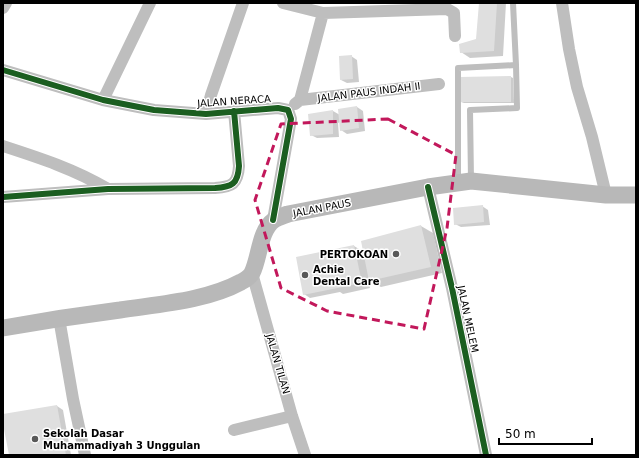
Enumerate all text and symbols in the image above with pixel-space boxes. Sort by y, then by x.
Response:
street label: JALAN PAUS INDAH II [316,80,421,104]
street label: JALAN NERACA [196,93,271,109]
street label: JALAN PAUS [291,197,352,219]
place label: PERTOKOAN [320,249,388,260]
marker: PERTOKOAN [391,249,401,259]
place label: Achie Dental Care [313,264,380,287]
marker: Achie Dental Care [300,270,310,280]
street label: JALAN MELEM [455,283,480,354]
street label: JALAN TILAN [264,332,292,395]
scale bar [499,420,592,446]
text: 50 m [505,427,536,441]
place label: Sekolah Dasar Muhammadiyah 3 Unggulan [43,428,200,451]
marker: Sekolah Dasar Muhammadiyah 3 Unggulan [30,434,40,444]

